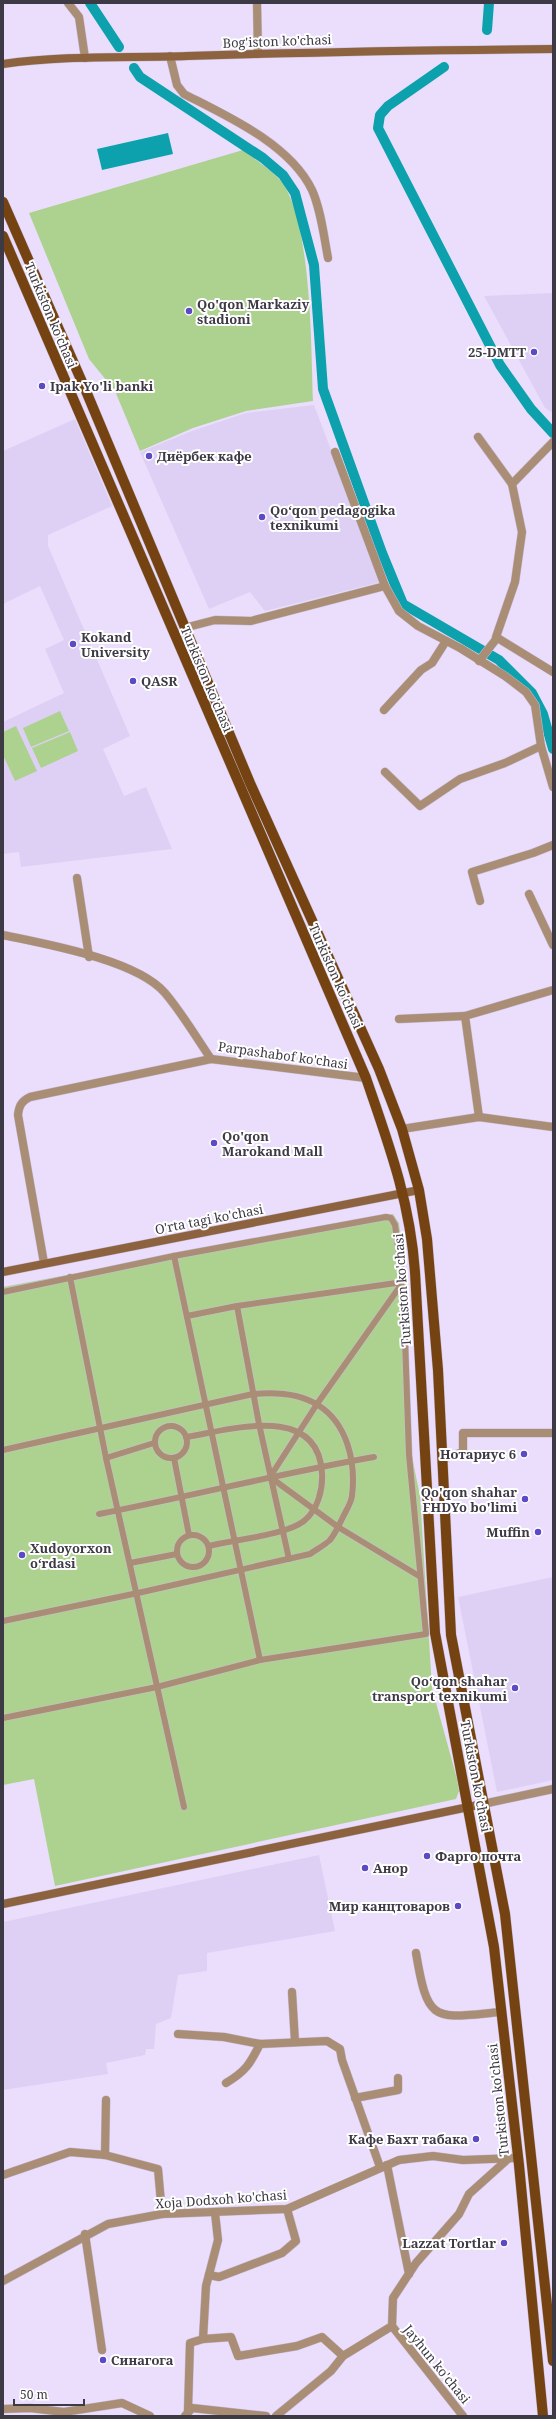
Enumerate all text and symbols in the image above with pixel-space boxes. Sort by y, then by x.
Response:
street label: Bog'iston ko'chasi [222,30,332,52]
street label: Turkiston ko'chasi [21,259,81,371]
place label: Qo'qon Markaziy stadioni [197,295,310,328]
marker: Qo'qon Markaziy stadioni [184,306,194,316]
place label: 25-DMTT [468,343,527,361]
marker: 25-DMTT [529,347,539,357]
place label: Ipak Yo'li banki [50,377,154,395]
marker: Ipak Yo'li banki [37,381,47,391]
place label: Диёрбек кафе [157,447,252,465]
marker: Диёрбек кафе [144,451,154,461]
place label: Qo‘qon pedagogika texnikumi [270,501,396,534]
marker: Qo‘qon pedagogika texnikumi [257,512,267,522]
street label: Turkiston ko'chasi [177,623,237,735]
place label: Kokand University [81,628,150,661]
marker: Kokand University [68,639,78,649]
place label: QASR [141,672,178,690]
marker: QASR [128,676,138,686]
street label: Turkiston ko'chasi [305,921,367,1031]
street label: Parpashabof ko'chasi [217,1037,349,1073]
place label: Qo'qon Marokand Mall [222,1127,323,1160]
marker: Qo'qon Marokand Mall [209,1138,219,1148]
street label: O'rta tagi ko'chasi [153,1200,265,1238]
street label: Turkiston ko'chasi [389,1233,415,1347]
place label: Нотариус 6 [440,1445,516,1463]
marker: Нотариус 6 [519,1449,529,1459]
place label: Qo'qon shahar FHDYo bo'limi [421,1483,517,1516]
marker: Qo'qon shahar FHDYo bo'limi [520,1494,530,1504]
place label: Muffin [486,1523,530,1541]
marker: Muffin [533,1527,543,1537]
place label: Xudoyorxon oʻrdasi [30,1539,112,1572]
marker: Xudoyorxon oʻrdasi [17,1550,27,1560]
place label: Qoʻqon shahar transport texnikumi [372,1672,507,1705]
marker: Qoʻqon shahar transport texnikumi [510,1683,520,1693]
street label: Turkiston ko'chasi [456,1719,496,1833]
place label: Фарго почта [435,1847,521,1865]
marker: Фарго почта [422,1851,432,1861]
place label: Анор [373,1859,408,1877]
marker: Анор [360,1863,370,1873]
place label: Мир канцтоваров [329,1897,450,1915]
marker: Мир канцтоваров [453,1901,463,1911]
street label: Turkiston ko'chasi [483,2043,513,2157]
place label: Кафе Бахт табака [348,2130,468,2148]
marker: Кафе Бахт табака [471,2134,481,2144]
street label: Xoja Dodxoh ko'chasi [155,2185,287,2213]
place label: Lazzat Tortlar [402,2234,496,2252]
marker: Lazzat Tortlar [499,2238,509,2248]
street label: Jayhun ko'chasi [399,2320,474,2407]
place label: Синагога [111,2351,174,2369]
marker: Синагога [98,2355,108,2365]
scale bar [14,2381,84,2407]
text: 50 m [20,2386,48,2403]

